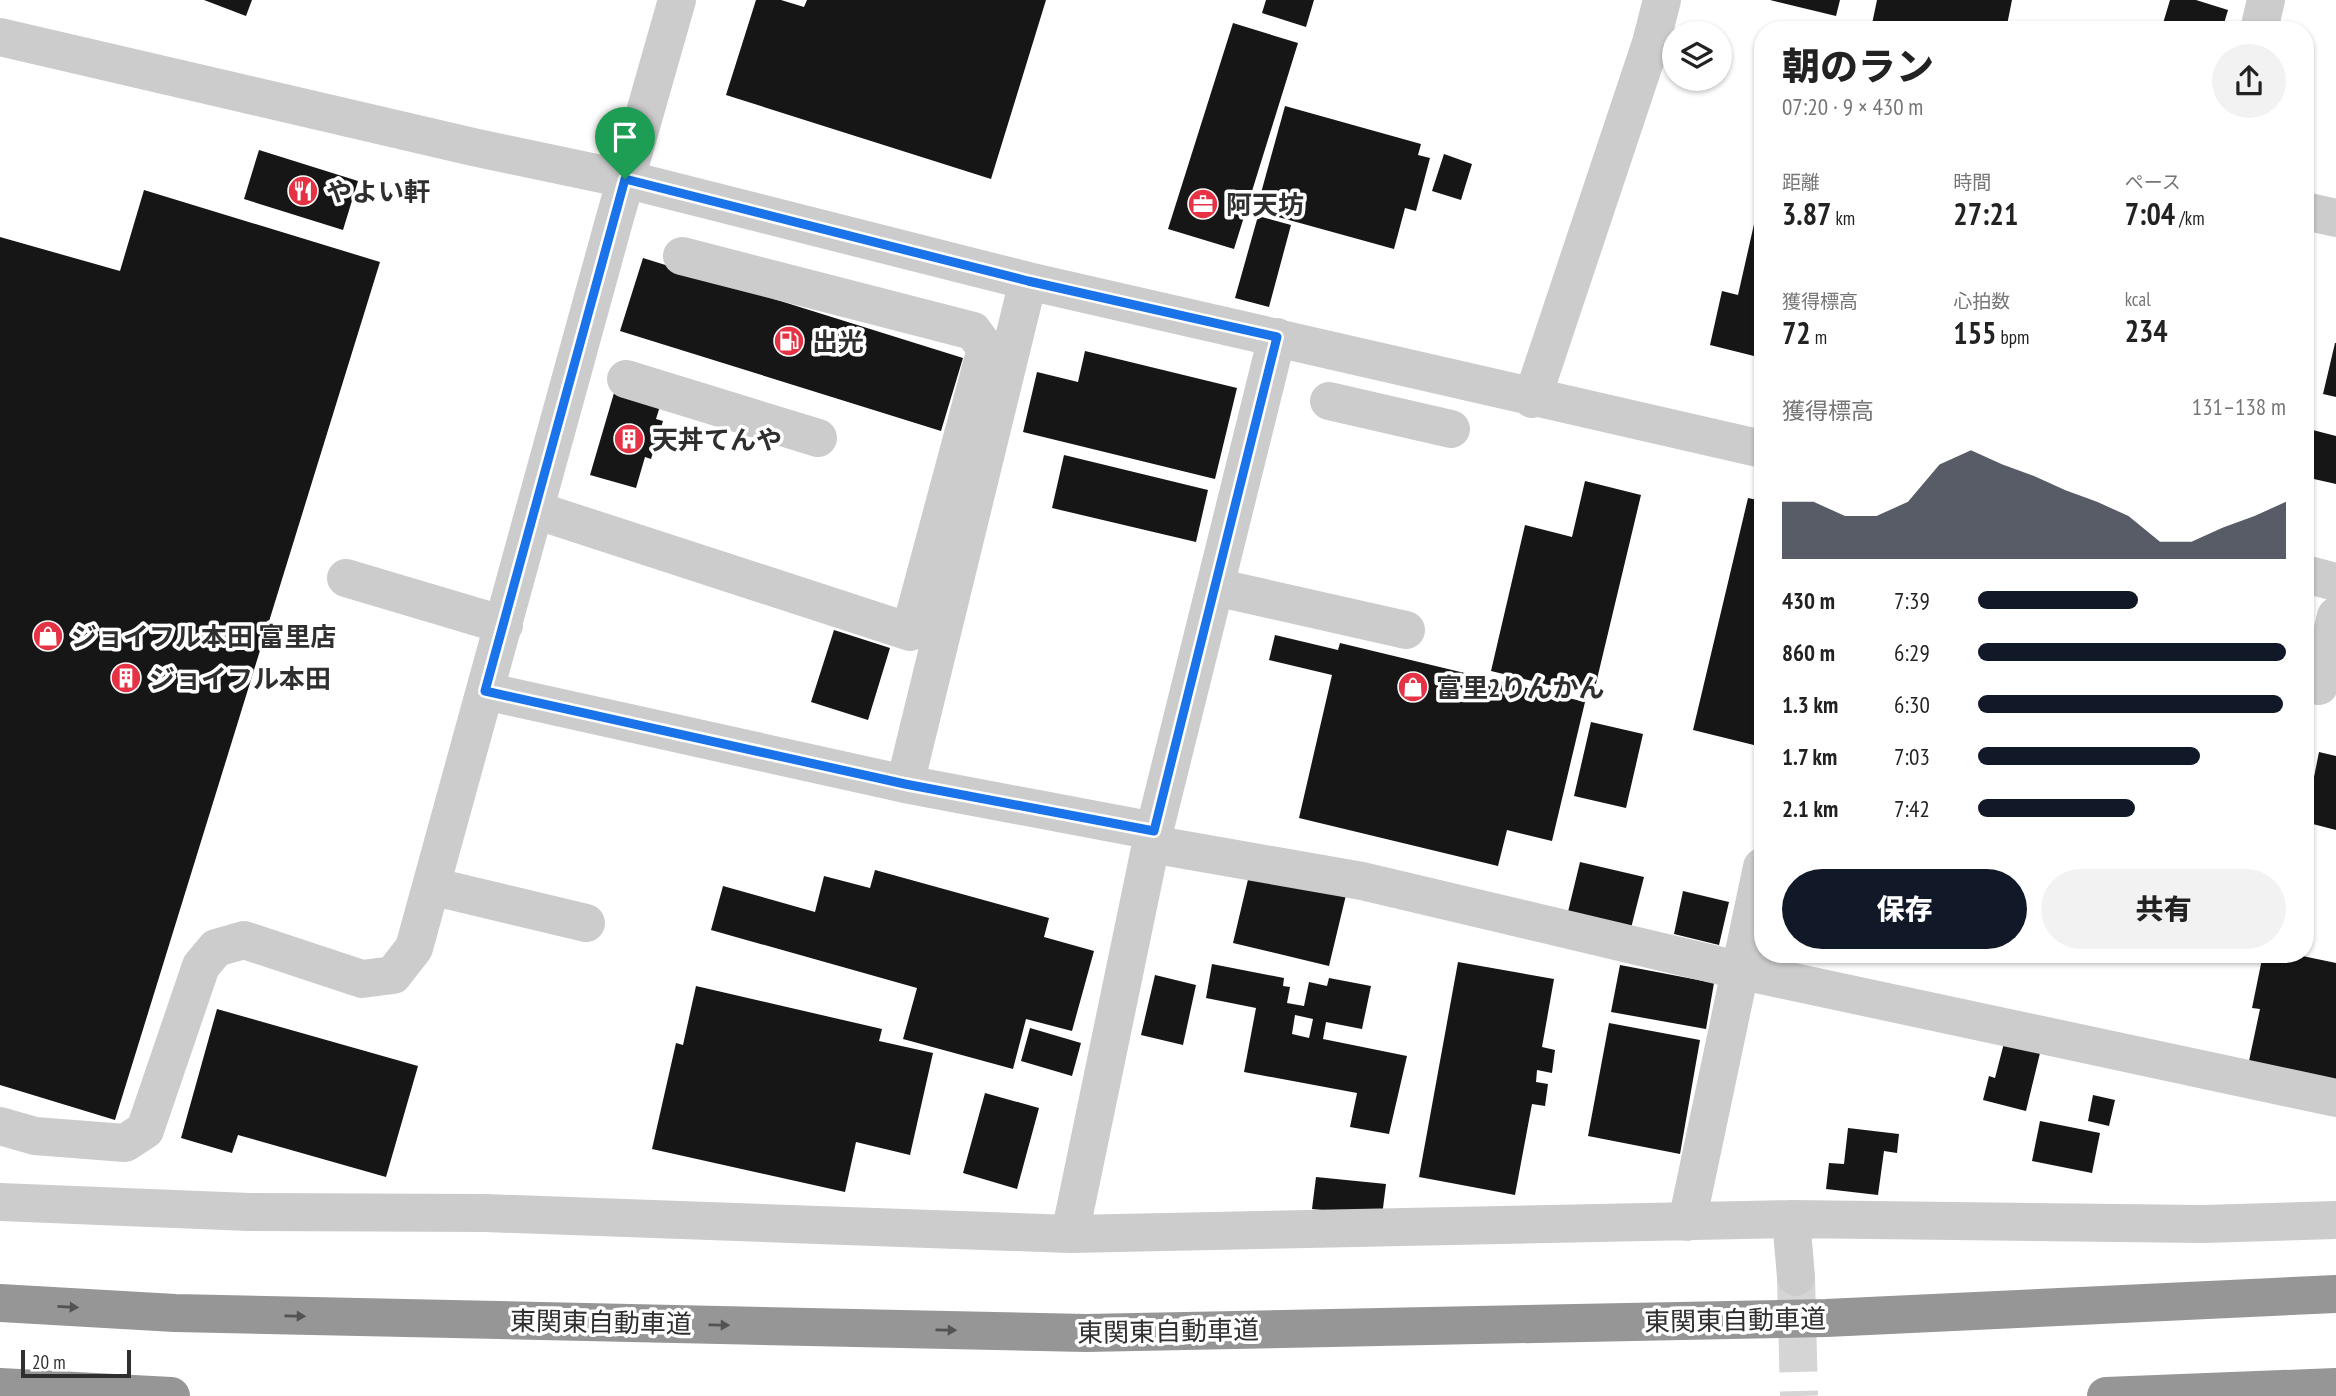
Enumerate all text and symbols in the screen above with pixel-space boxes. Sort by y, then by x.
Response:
map controls [1662,21,1732,91]
button: layers [1662,21,1732,91]
text: 朝のラン [1782,41,1934,90]
button: share [2212,44,2286,118]
text: 07:20 · 9 × 430 m [1782,92,1923,121]
pin [595,107,655,179]
icon: arrive [606,118,644,156]
text: 距離 [1782,170,1820,194]
text: 時間 [1953,170,1991,194]
text: ペース [2125,170,2181,194]
restaurant icon: やよい軒 [286,174,320,208]
place label: やよい軒 [326,175,430,208]
office icon: 阿天坊 [1186,187,1220,221]
place label: 阿天坊 [1226,188,1304,221]
text: 3.87 [1782,194,1831,233]
text: 27:21 [1953,194,2018,233]
text: 7:04 [2125,194,2175,233]
text: km [1831,206,1855,230]
text: /km [2175,206,2205,230]
text: kcal [2125,287,2151,311]
text: 獲得標高 [1782,289,1858,313]
text: 心拍数 [1953,289,2010,313]
text: 234 [2125,311,2168,350]
text: 72 [1782,313,1811,352]
text: 155 [1953,313,1996,352]
fuel station icon: 出光 [772,324,806,358]
place label: 出光 [812,325,864,358]
text: m [1811,325,1827,349]
text: bpm [1996,325,2029,349]
text: 131–138 m [2192,392,2286,421]
text: 獲得標高 [1782,396,1874,425]
building icon: 天丼てんや [612,422,646,456]
place label: 天丼てんや [652,423,782,456]
text: 430 m [1782,586,1835,615]
text: 7:39 [1894,586,1930,615]
shop icon: ジョイフル本田 富里店 [31,619,65,653]
place label: ジョイフル本田 富里店 [71,620,336,653]
text: 860 m [1782,638,1835,667]
text: 6:29 [1894,638,1930,667]
building icon: ジョイフル本田 [109,661,143,695]
place label: ジョイフル本田 [149,662,331,695]
shop icon: 富里2りんかん [1396,670,1430,704]
place label: 富里2りんかん [1436,671,1604,704]
text: 1.3 km [1782,690,1838,719]
text: 6:30 [1894,690,1930,719]
text: 1.7 km [1782,742,1837,771]
text: 7:03 [1894,742,1930,771]
text: 2.1 km [1782,794,1838,823]
text: 7:42 [1894,794,1930,823]
button: 保存 [1782,869,2027,949]
button: 共有 [2041,869,2286,949]
one-way arrow [57,1302,79,1313]
street label: 東関東自動車道 [1644,1302,1826,1338]
street label: 東関東自動車道 [510,1304,692,1340]
one-way arrow [285,1310,307,1321]
street label: 東関東自動車道 [1077,1313,1259,1349]
one-way arrow [708,1319,730,1331]
one-way arrow [936,1324,958,1335]
scale bar [21,1347,131,1379]
text: 20 m [32,1350,66,1374]

